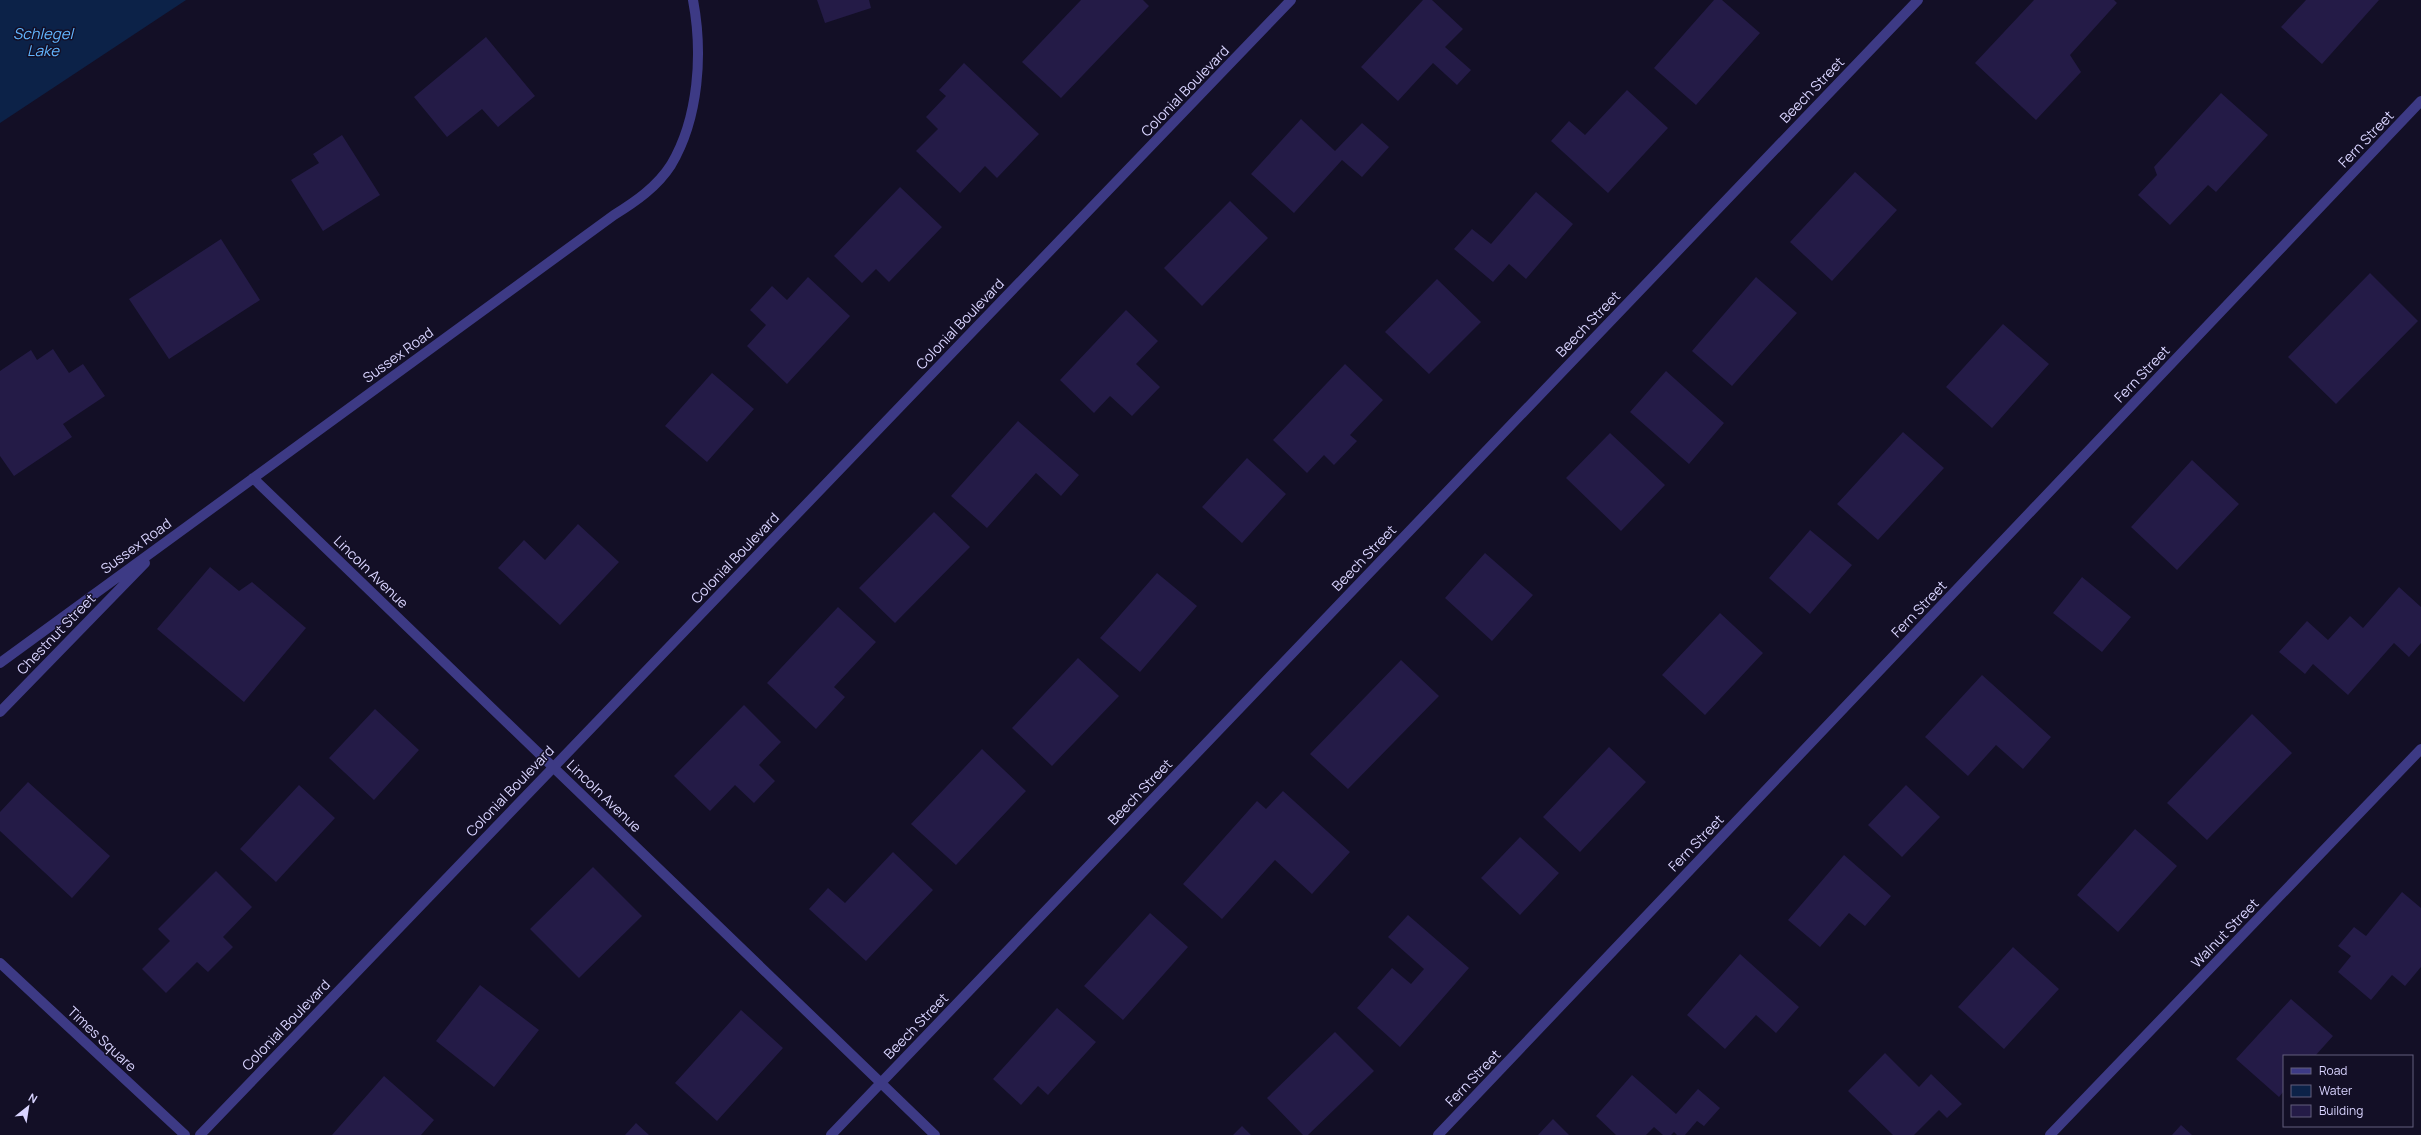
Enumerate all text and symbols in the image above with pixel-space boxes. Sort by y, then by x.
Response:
water label: Schlegel Lake [13,23,75,61]
street label: Colonial Boulevard [1136,41,1233,140]
street label: Beech Street [1775,52,1848,127]
street label: Fern Street [2334,106,2398,171]
street label: Colonial Boulevard [911,274,1008,373]
street label: Beech Street [1551,286,1624,361]
street label: Sussex Road [359,323,437,387]
street label: Fern Street [2110,341,2174,406]
street label: Colonial Boulevard [686,508,783,607]
street label: Sussex Road [97,514,175,578]
street label: Beech Street [1327,520,1400,595]
street label: Lincoln Avenue [330,531,413,612]
street label: Fern Street [1887,576,1951,641]
street label: Chestnut Street [12,589,99,678]
street label: Colonial Boulevard [461,741,558,840]
street label: Beech Street [1103,754,1176,829]
street label: Lincoln Avenue [563,755,646,836]
street label: Fern Street [1664,810,1728,875]
street label: Walnut Street [2187,894,2263,972]
street label: Colonial Boulevard [237,975,334,1074]
street label: Beech Street [879,988,952,1063]
street label: Times Square [64,1002,141,1076]
street label: Fern Street [1441,1045,1505,1110]
legend [2283,1055,2413,1127]
text: Road [2319,1062,2347,1079]
text: Water [2319,1082,2353,1099]
north arrow [8,1087,48,1127]
text: N [26,1089,41,1106]
text: Building [2319,1102,2363,1119]

